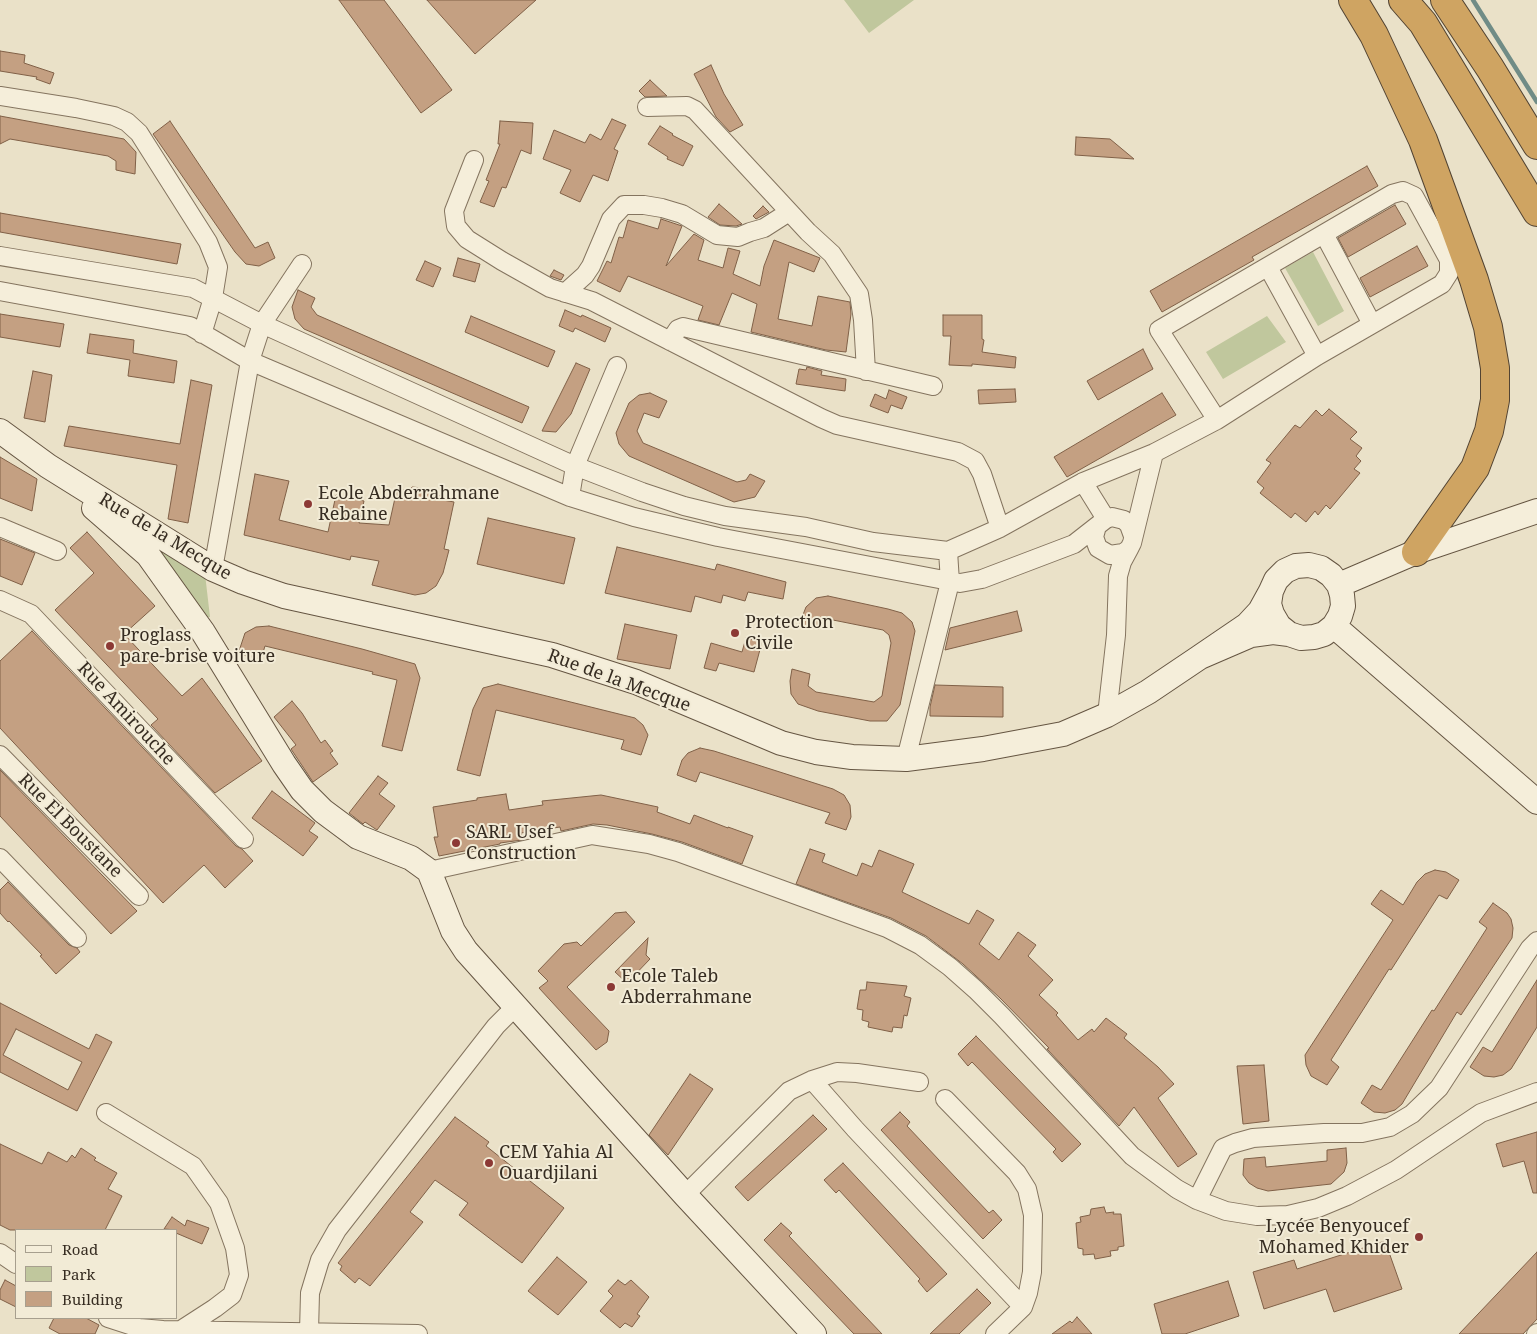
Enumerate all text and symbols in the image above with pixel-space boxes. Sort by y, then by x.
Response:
place label: Ecole Abderrahmane Rebaine [318,483,499,526]
street label: Rue de la Mecque [95,489,235,585]
marker: Ecole Abderrahmane Rebaine [302,498,314,510]
place label: Protection Civile [745,612,834,654]
place label: Proglass pare-brise voiture [120,625,275,668]
marker: Protection Civile [729,627,741,639]
marker: Proglass pare-brise voiture [104,640,116,652]
street label: Rue de la Mecque [544,645,694,717]
street label: Rue Amirouche [73,658,179,770]
street label: Rue El Boustane [13,769,127,883]
place label: SARL Usef Construction [466,822,576,864]
marker: SARL Usef Construction [450,837,462,849]
place label: Ecole Taleb Abderrahmane [621,966,752,1009]
marker: Ecole Taleb Abderrahmane [605,981,617,993]
place label: CEM Yahia Al Ouardjilani [499,1142,613,1184]
marker: CEM Yahia Al Ouardjilani [483,1157,495,1169]
place label: Lycée Benyoucef Mohamed Khider [1259,1216,1409,1258]
legend [15,1229,178,1319]
marker: Lycée Benyoucef Mohamed Khider [1413,1231,1425,1243]
text: Road [62,1239,98,1259]
text: Park [62,1264,95,1284]
text: Building [62,1289,123,1309]

